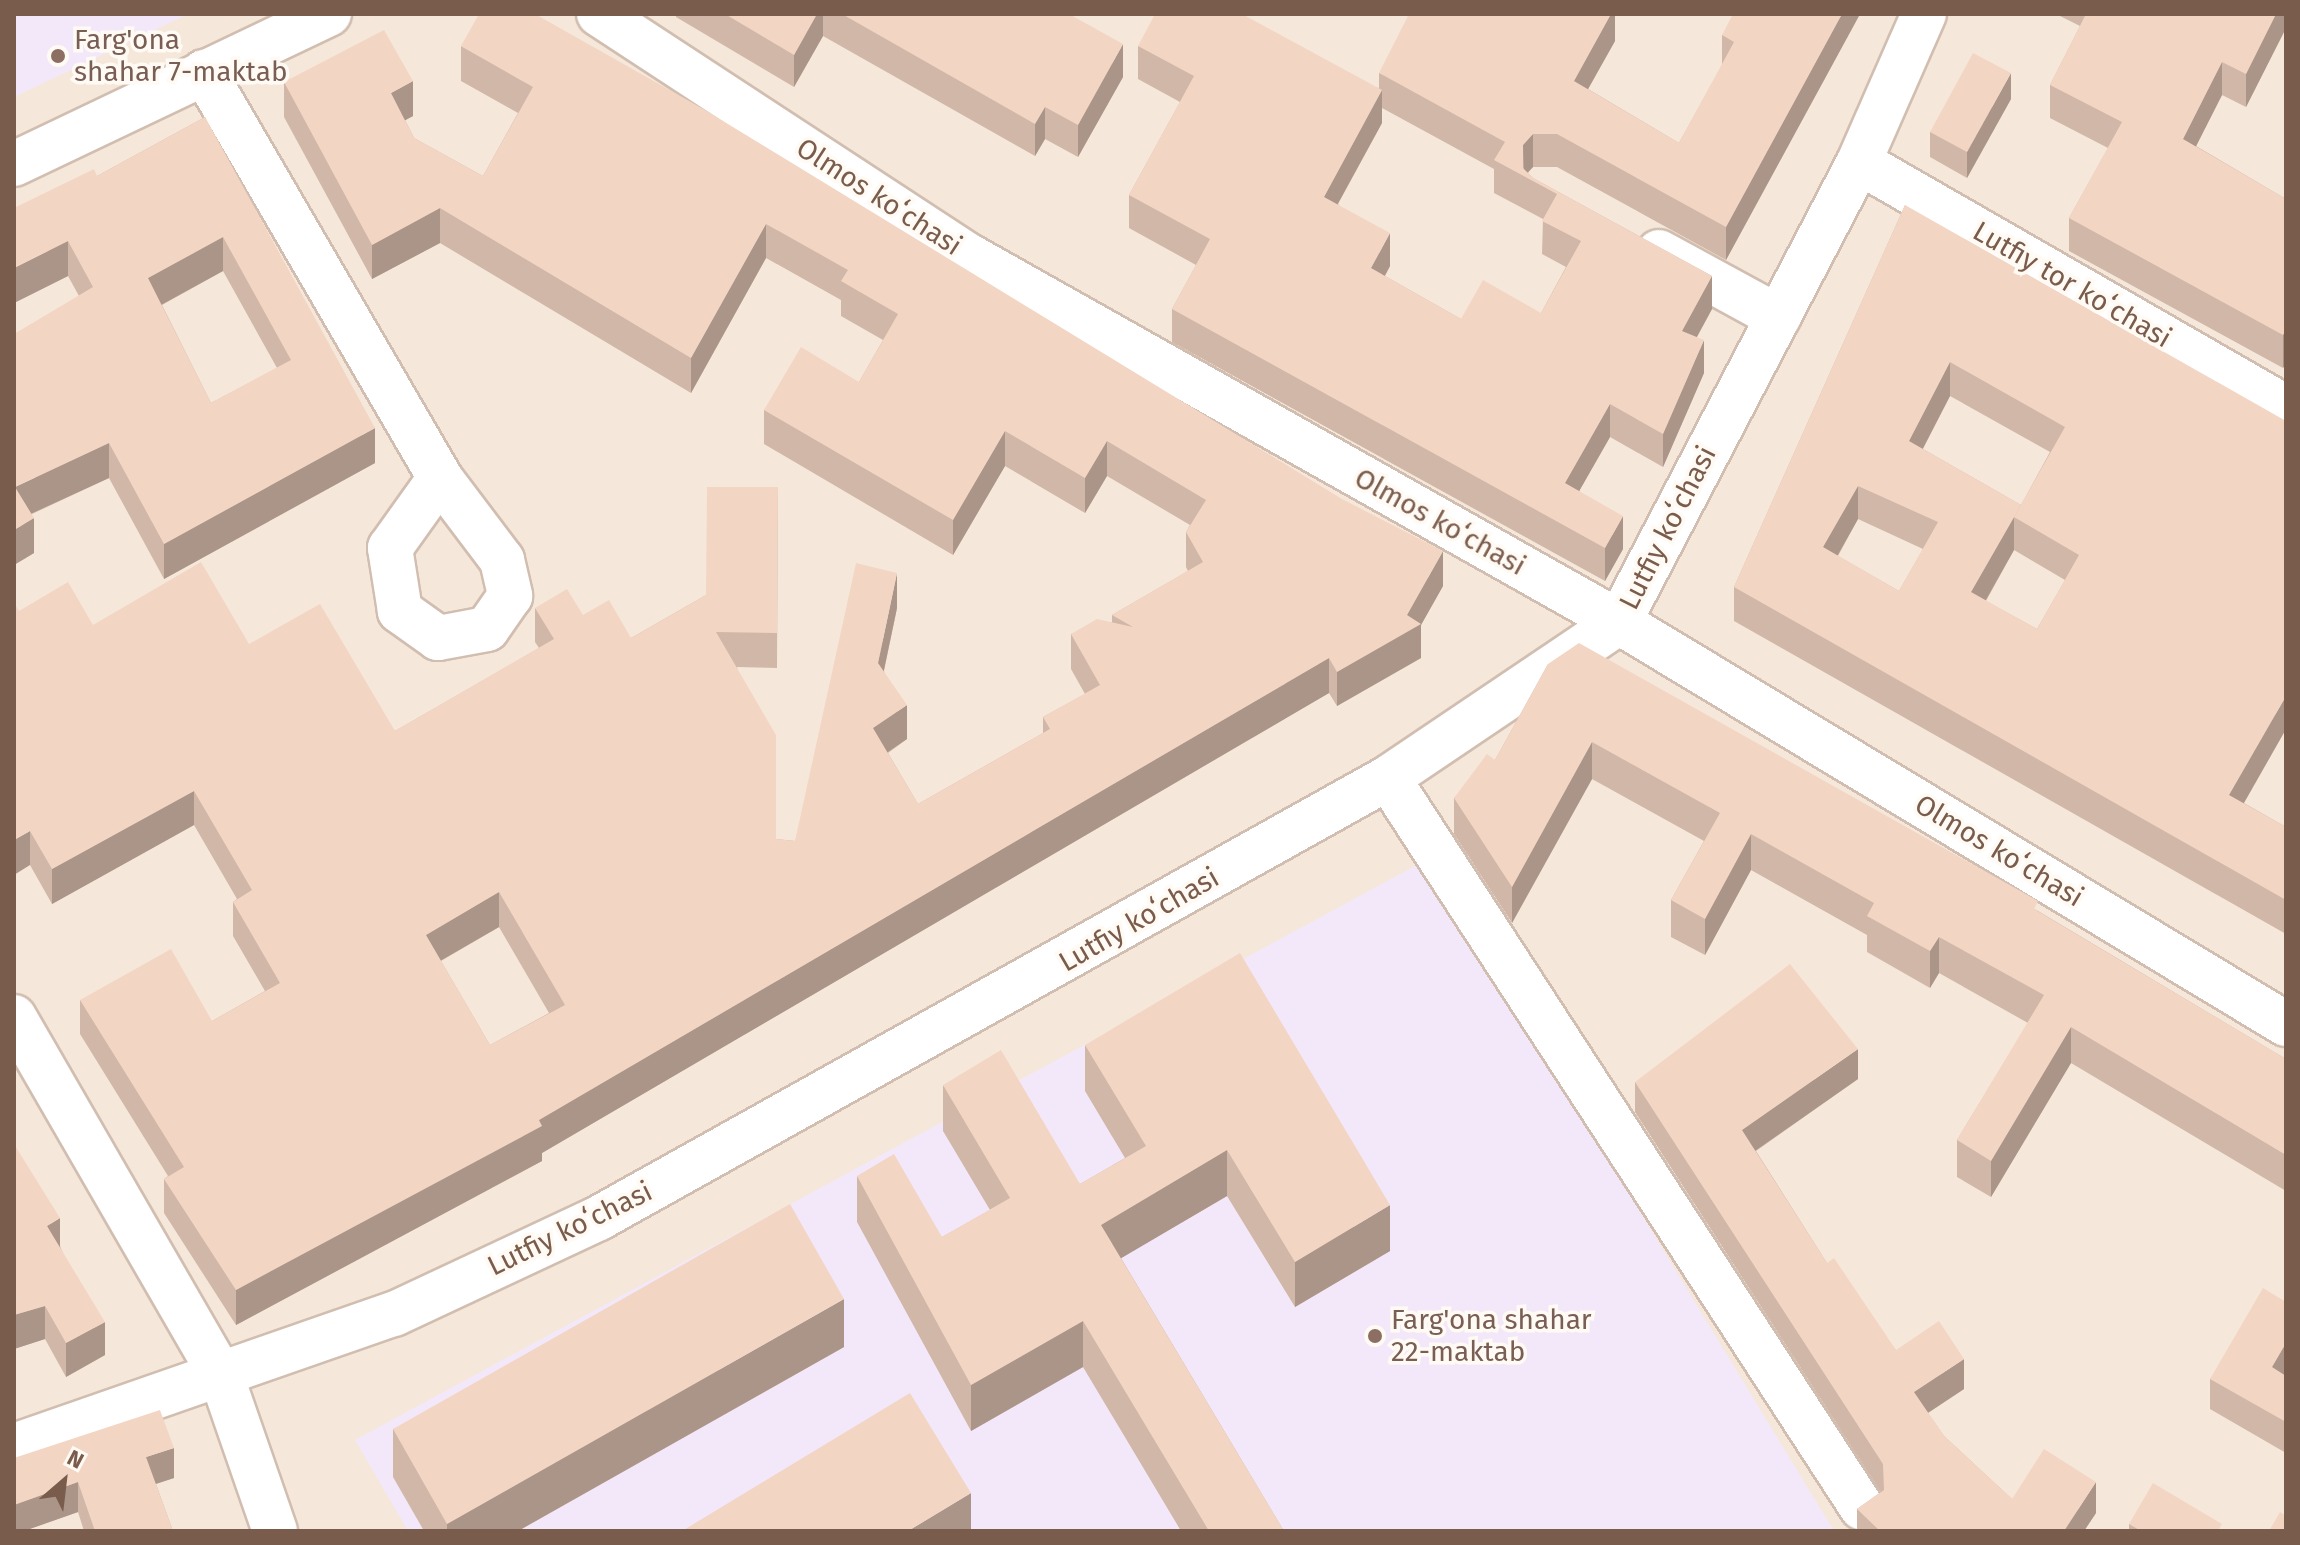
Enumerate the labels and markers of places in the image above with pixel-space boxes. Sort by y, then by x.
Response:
place label: Farg'ona shahar 7-maktab [74,23,288,89]
marker: Farg'ona shahar 7-maktab [49,47,67,65]
place label: Farg'ona shahar 22-maktab [1391,1303,1592,1369]
marker: Farg'ona shahar 22-maktab [1366,1327,1384,1345]

